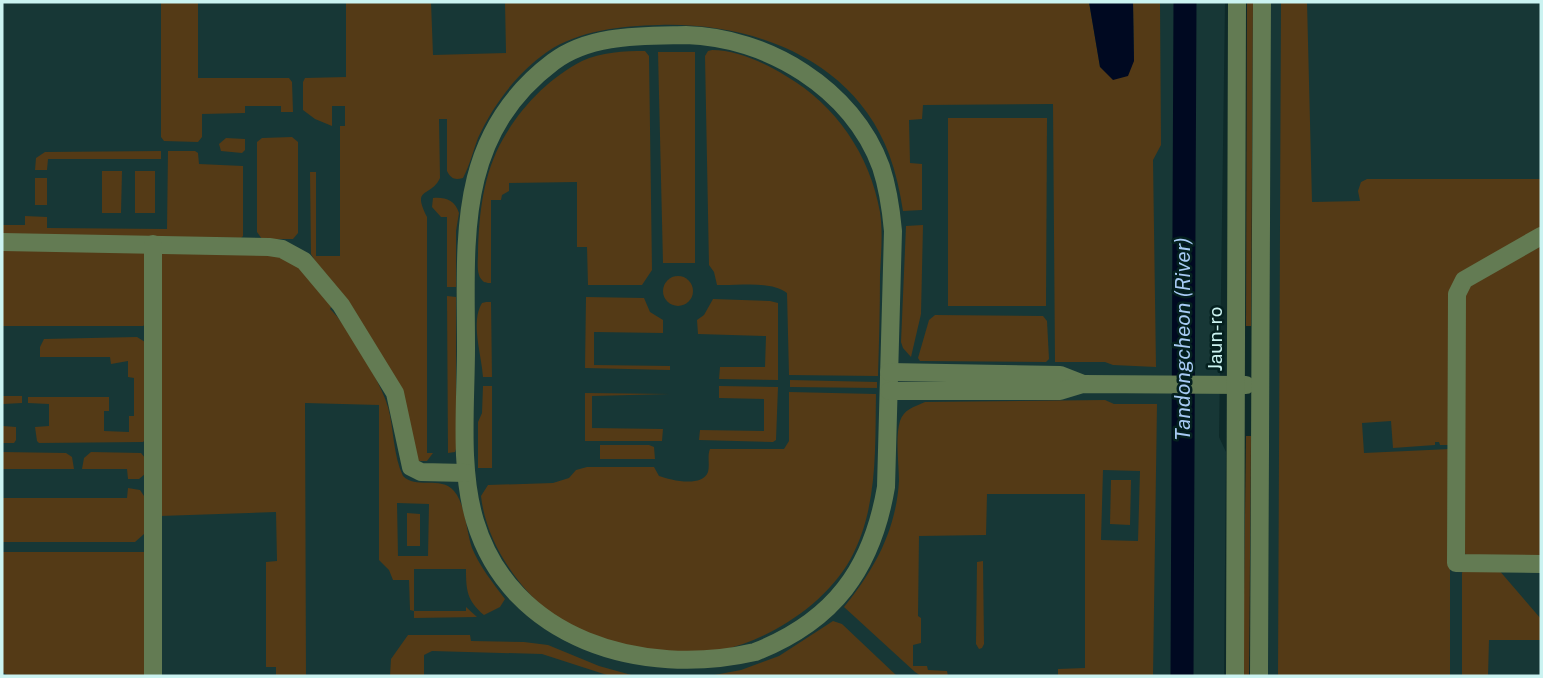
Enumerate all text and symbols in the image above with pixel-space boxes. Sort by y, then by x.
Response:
water label: Tandongcheon (River) [1170,237,1195,441]
street label: Jaun-ro [1204,306,1226,372]

